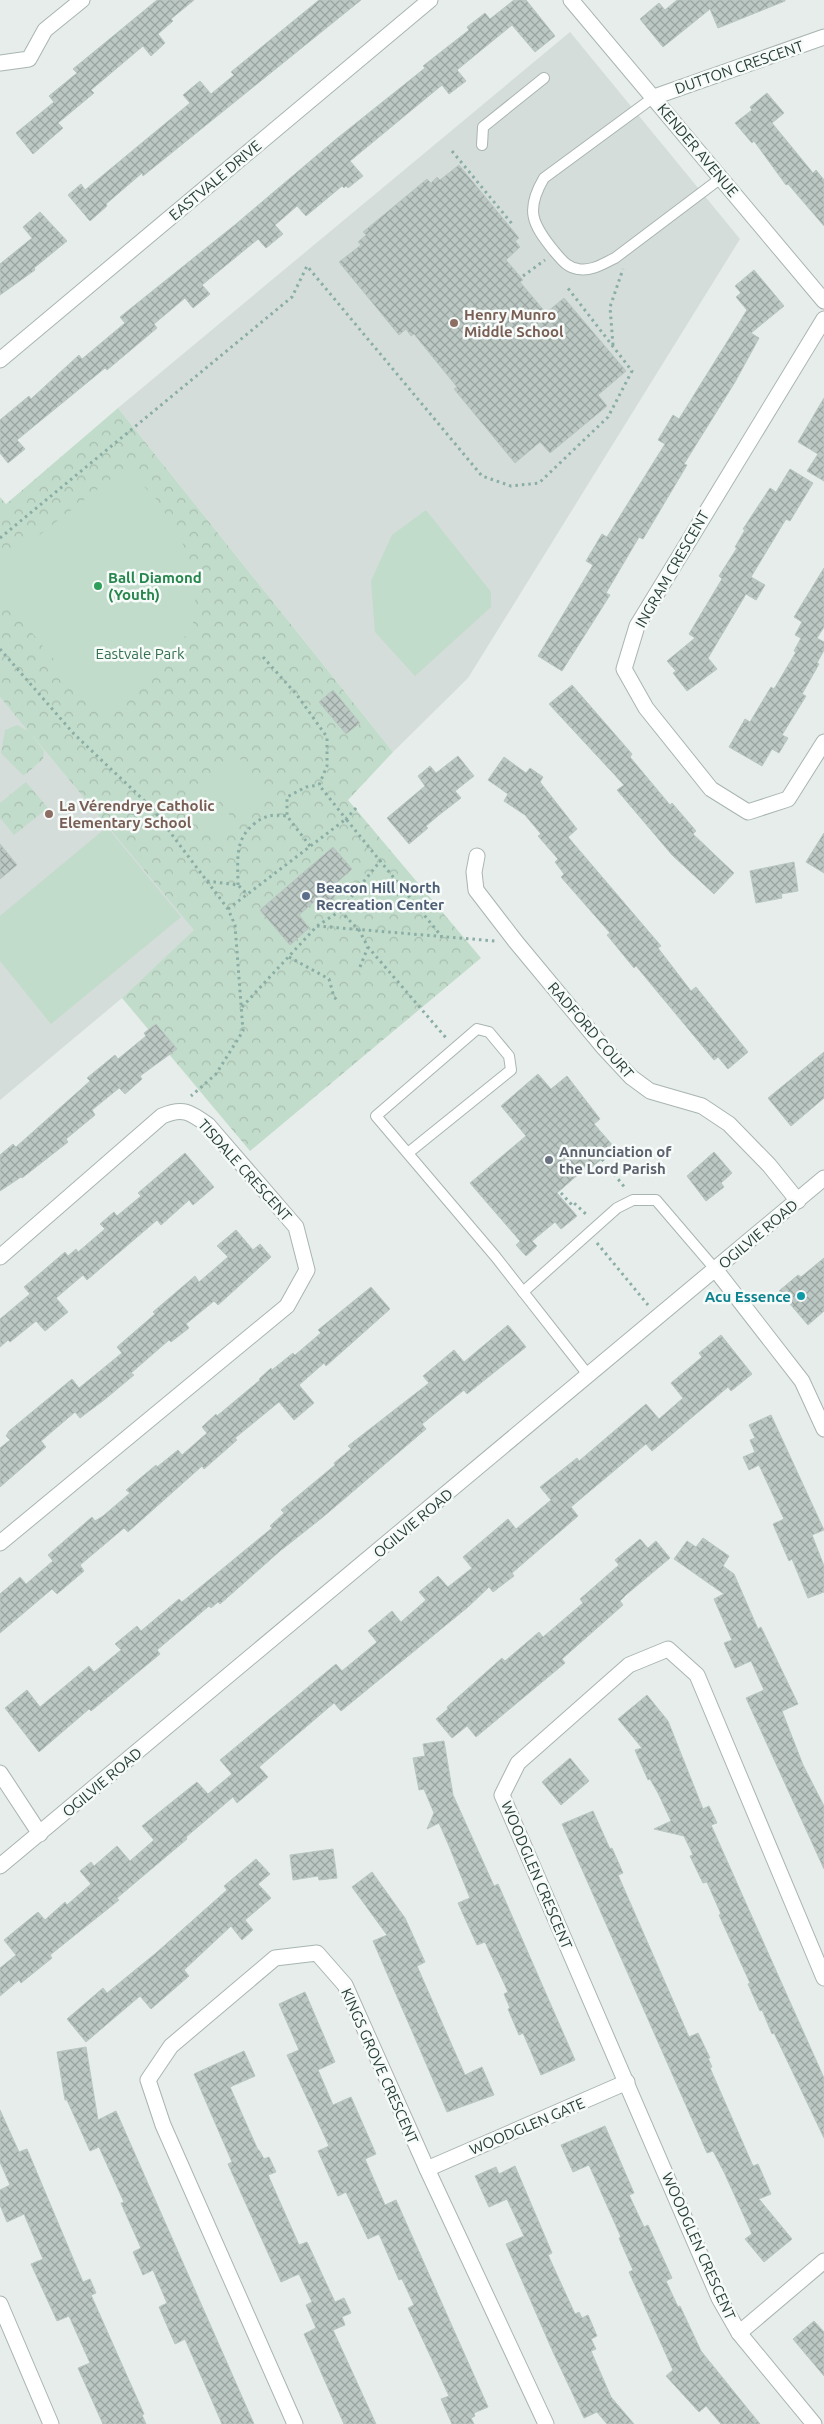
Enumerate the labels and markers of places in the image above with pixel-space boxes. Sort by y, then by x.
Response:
place label: Henry Munro Middle School [464,306,564,340]
marker: Henry Munro Middle School [448,317,460,329]
place label: Ball Diamond (Youth) [108,569,202,603]
marker: Ball Diamond (Youth) [92,580,104,592]
place label: La Vérendrye Catholic Elementary School [59,797,215,831]
marker: La Vérendrye Catholic Elementary School [43,808,55,820]
place label: Beacon Hill North Recreation Center [316,879,445,913]
marker: Beacon Hill North Recreation Center [300,890,312,902]
place label: Annunciation of the Lord Parish [559,1143,672,1177]
marker: Annunciation of the Lord Parish [543,1154,555,1166]
place label: Acu Essence [705,1288,791,1305]
marker: Acu Essence [795,1290,807,1302]

